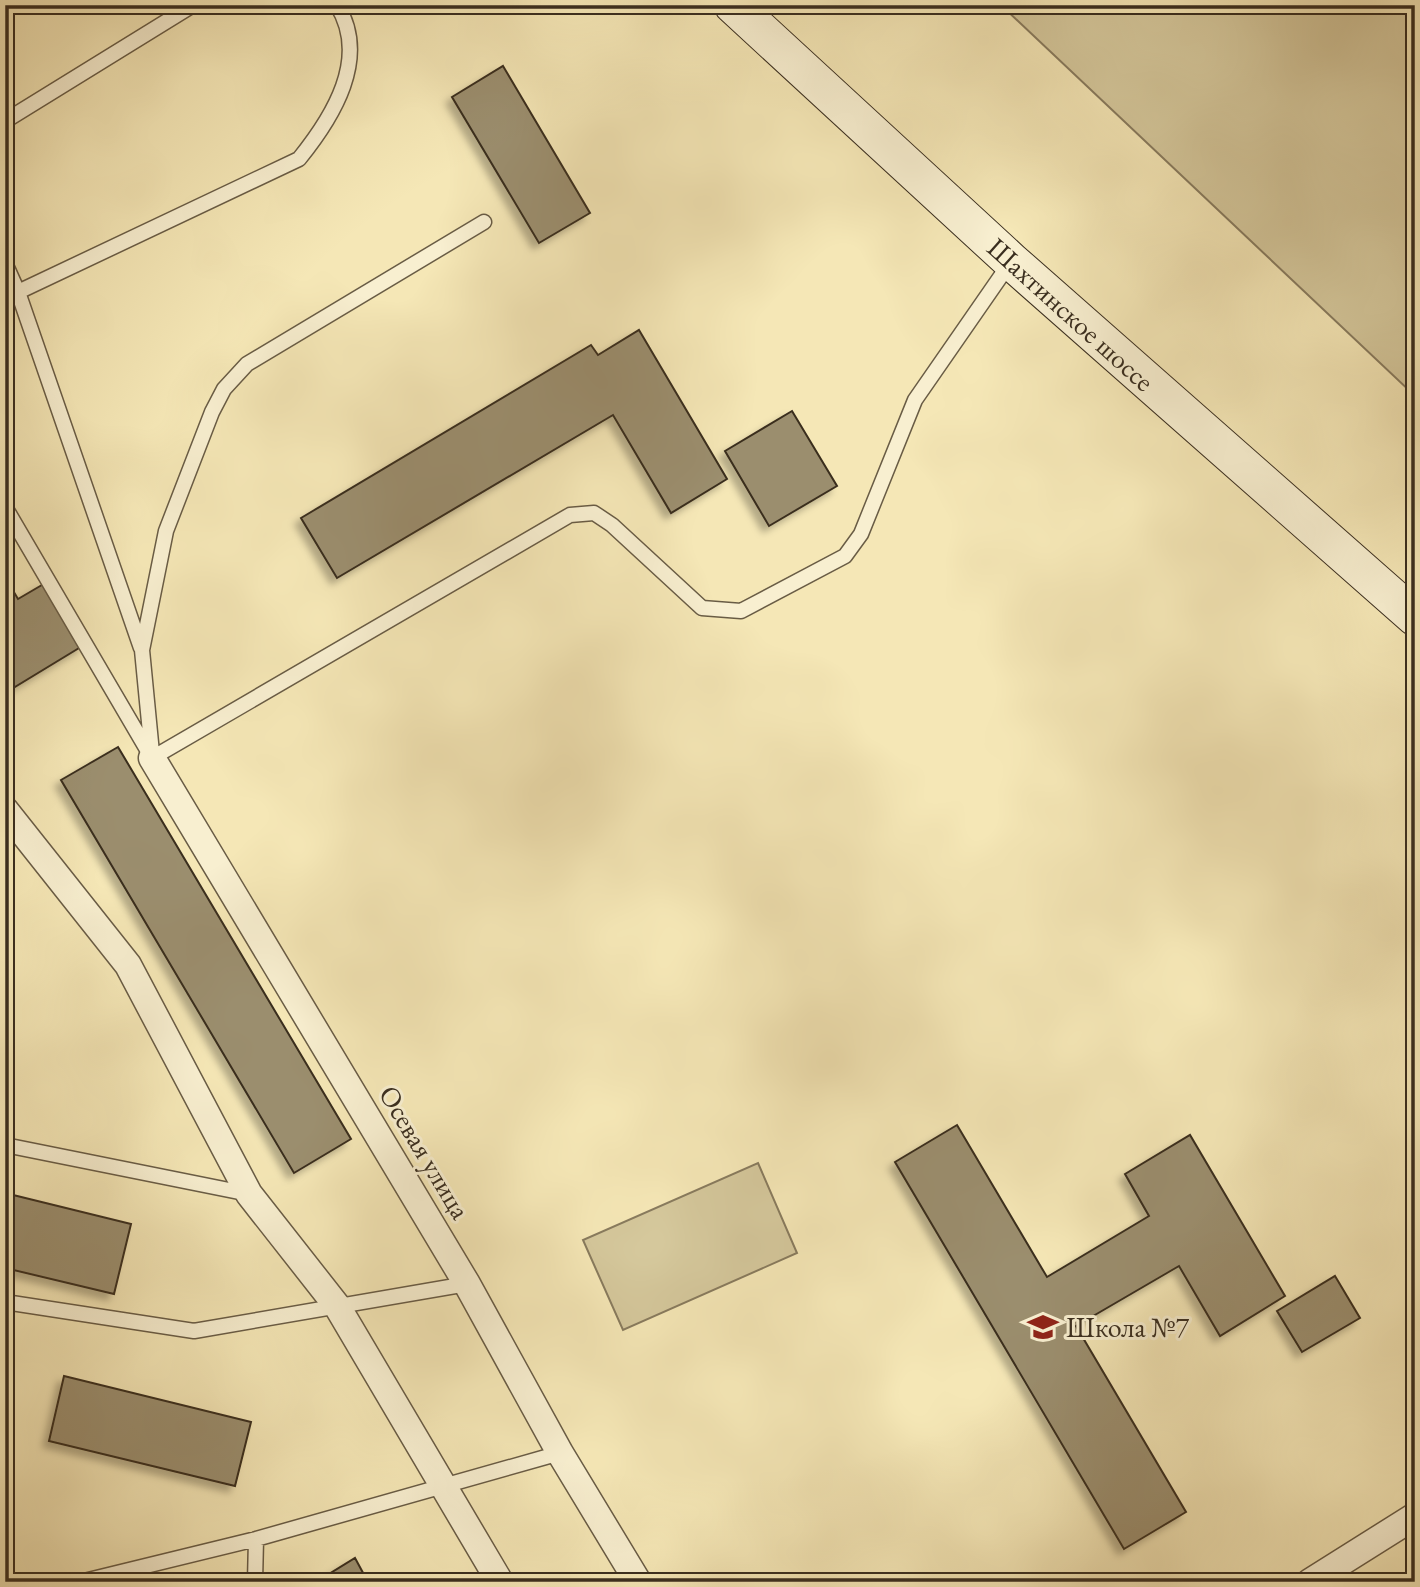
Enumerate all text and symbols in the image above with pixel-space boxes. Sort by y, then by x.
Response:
street label: Шахтинское шоссе [980,229,1162,399]
street label: Осевая улица [371,1079,479,1226]
place label: Школа №7 [1066,1309,1189,1345]
school or university icon: Школа №7 [1026,1310,1060,1344]

